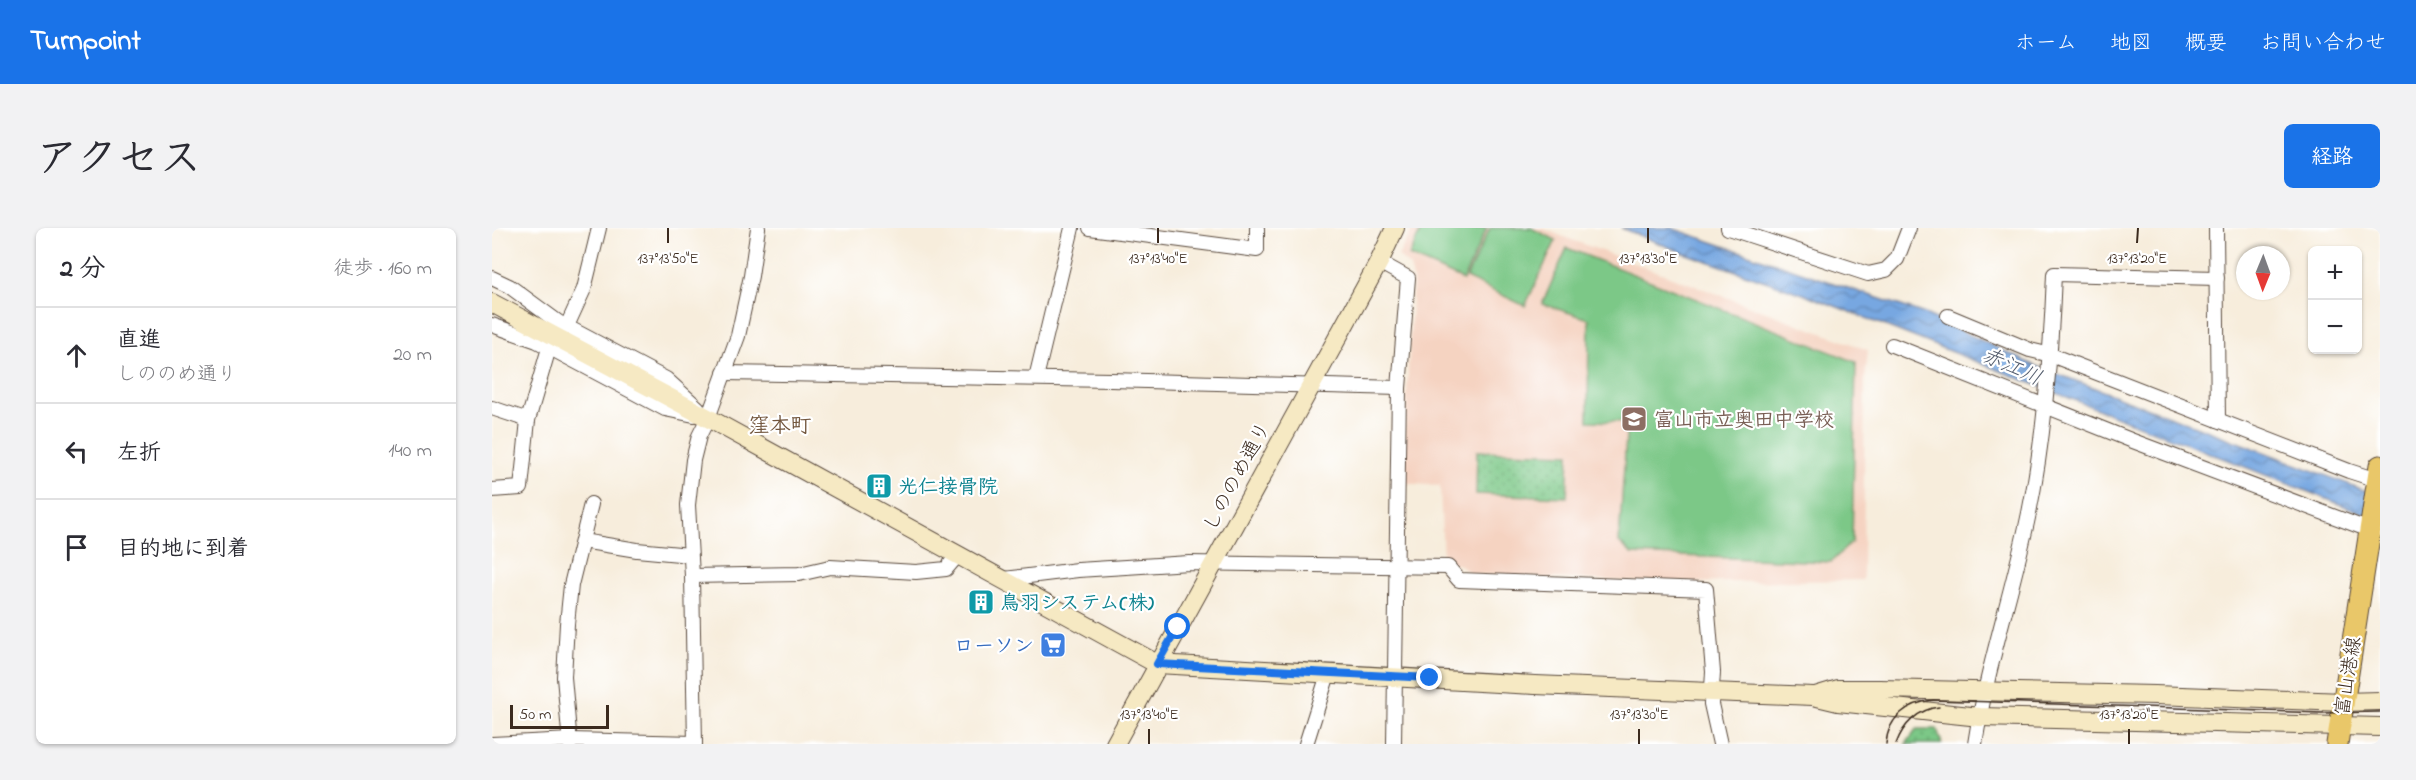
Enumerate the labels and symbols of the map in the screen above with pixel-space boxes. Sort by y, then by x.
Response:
north arrow [2236,246,2290,300]
text: 137°13'50"E [637,248,699,270]
text: 137°13'40"E [1129,248,1187,270]
text: 137°13'30"E [1619,248,1677,270]
text: 137°13'20"E [2107,248,2167,270]
water label: 赤江川 [1976,341,2046,394]
school or university icon: 富山市立奥田中学校 [1619,404,1649,434]
place label: 富山市立奥田中学校 [1654,407,1834,436]
district label: 窪本町 [749,412,812,442]
street label: しののめ通り [1197,417,1279,537]
building icon: 光仁接骨院 [864,471,894,501]
place label: 光仁接骨院 [898,474,998,503]
building icon: 鳥羽システム(株) [966,587,996,617]
place label: 鳥羽システム(株) [1000,590,1154,619]
route start [1164,613,1190,639]
supermarket icon: ローソン [1038,630,1068,660]
place label: ローソン [954,633,1034,662]
street label: 富山港線 [2329,635,2370,718]
route end [1416,664,1442,690]
scale bar [510,702,609,730]
text: 137°13'40"E [1120,704,1178,726]
text: 137°13'30"E [1610,704,1668,726]
text: 137°13'20"E [2099,704,2159,726]

